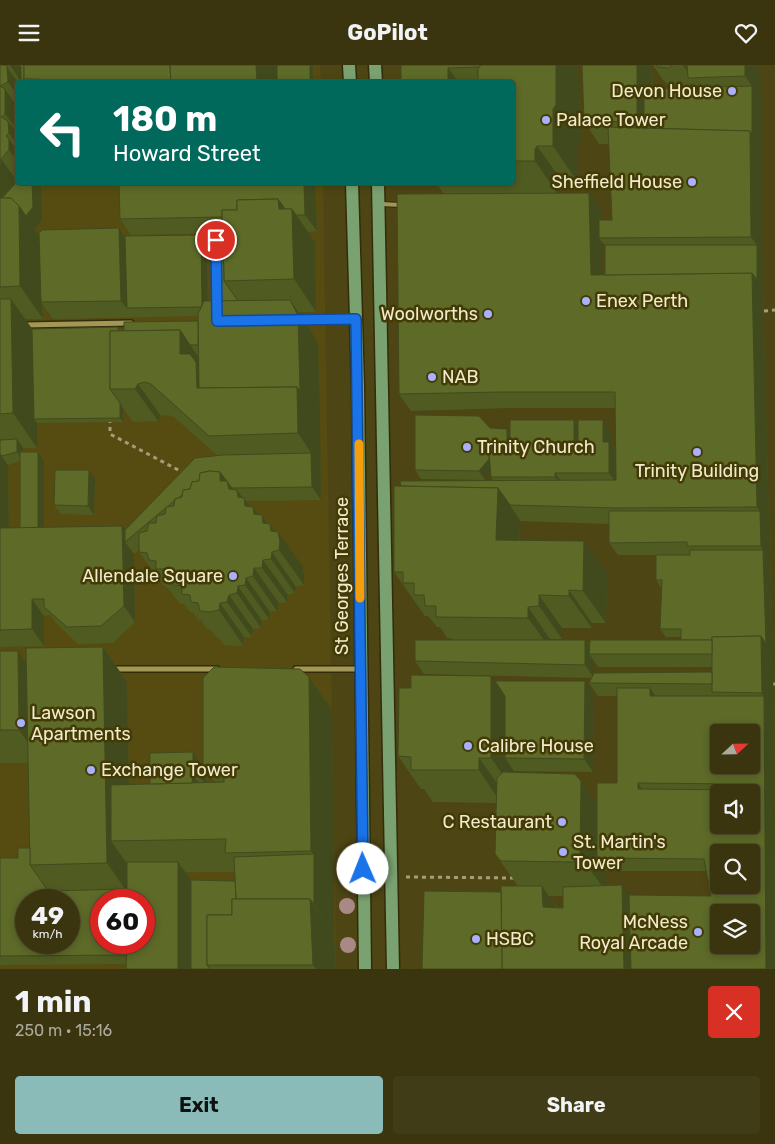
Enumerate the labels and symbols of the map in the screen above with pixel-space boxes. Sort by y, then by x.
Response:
place label: Devon House [611,80,722,102]
marker: Devon House [726,85,738,97]
place label: Palace Tower [556,109,666,131]
marker: Palace Tower [540,114,552,126]
place label: Sheffield House [552,171,682,193]
marker: Sheffield House [686,176,698,188]
pin [195,219,237,261]
place label: Enex Perth [596,290,688,312]
marker: Enex Perth [580,295,592,307]
place label: Woolworths [380,303,478,325]
marker: Woolworths [482,308,494,320]
place label: NAB [442,366,479,388]
marker: NAB [426,371,438,383]
place label: Trinity Church [477,436,595,458]
marker: Trinity Church [461,441,473,453]
marker: Trinity Building [691,446,703,458]
place label: Trinity Building [635,460,759,482]
street label: St Georges Terrace [331,497,353,655]
place label: Allendale Square [82,565,223,587]
marker: Allendale Square [227,570,239,582]
place label: Lawson Apartments [31,702,131,745]
marker: Lawson Apartments [15,717,27,729]
north arrow [710,724,760,774]
place label: Calibre House [478,735,594,757]
marker: Calibre House [462,740,474,752]
place label: Exchange Tower [101,759,238,781]
marker: Exchange Tower [85,764,97,776]
place label: C Restaurant [442,811,552,833]
marker: C Restaurant [556,816,568,828]
place label: St. Martin's Tower [573,831,666,874]
position arrow [336,842,388,894]
marker: St. Martin's Tower [557,846,569,858]
speed limit sign: 60 [90,889,155,954]
place label: McNess Royal Arcade [579,911,688,954]
marker: McNess Royal Arcade [692,926,704,938]
place label: HSBC [486,928,534,950]
marker: HSBC [470,933,482,945]

